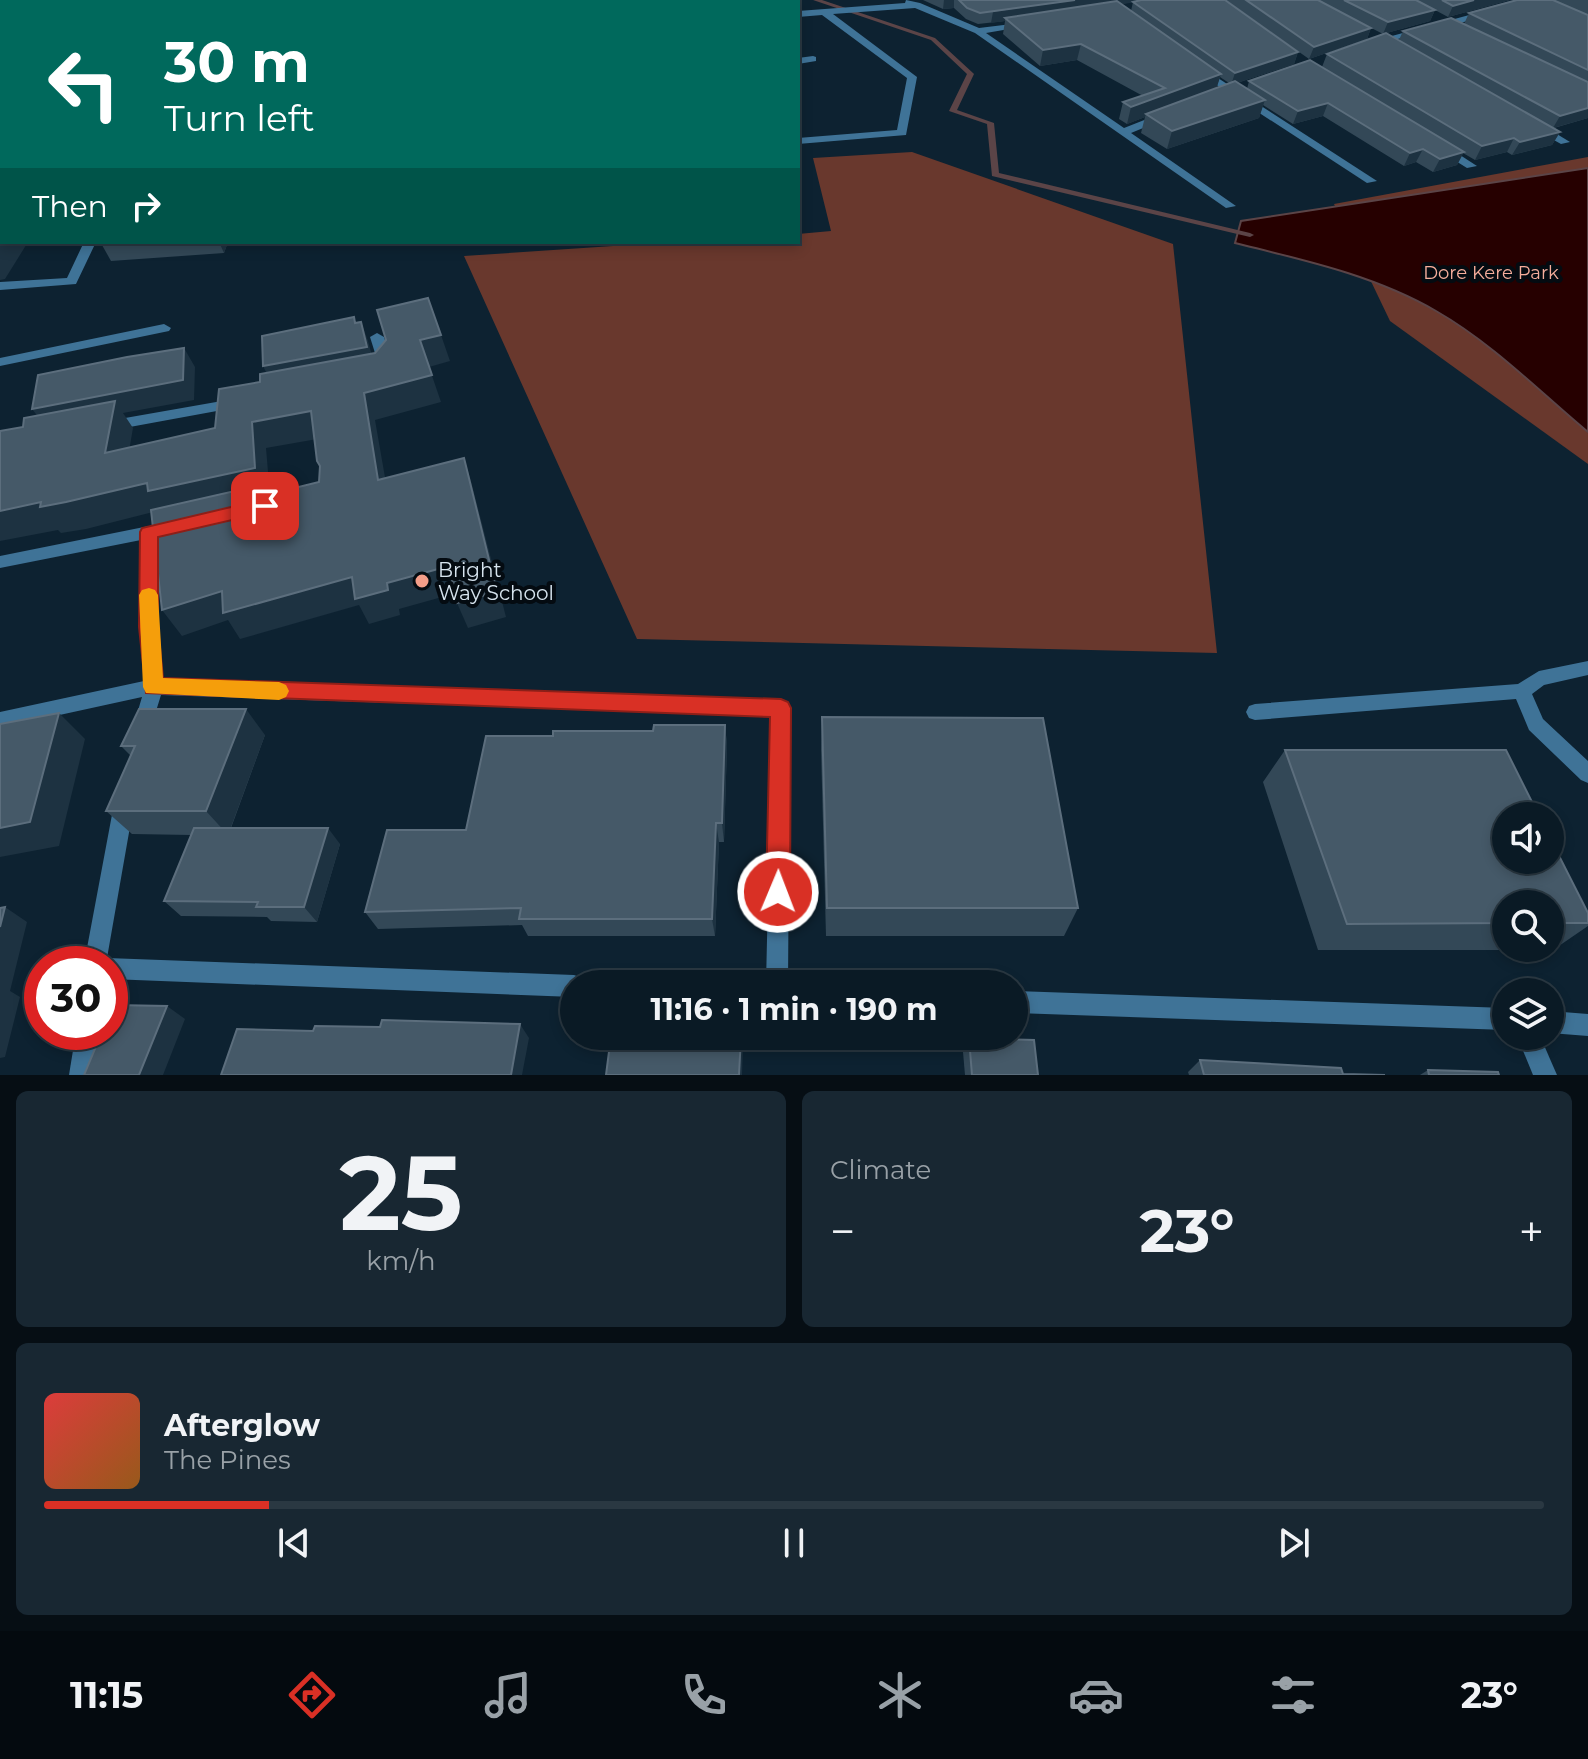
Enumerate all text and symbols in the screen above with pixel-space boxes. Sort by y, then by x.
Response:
text: 30 m [164,28,310,96]
icon: left [32,32,136,136]
text: Turn left [164,96,315,140]
icon: right [124,184,168,228]
text: Then [32,188,108,225]
park label: Dore Kere Park [1423,262,1559,284]
pin [231,472,299,540]
icon: arrive [243,484,287,528]
place label: Bright Way School [438,558,554,605]
marker: Bright Way School [413,572,431,590]
map controls [1492,802,1564,1050]
button: sound [1492,802,1564,874]
position arrow [736,850,820,934]
button: search [1492,890,1564,962]
speed limit sign: 30 [24,946,128,1050]
button: layers [1492,978,1564,1050]
text: 11:16 · 1 min · 190 m [650,991,938,1028]
text: 25 [339,1129,463,1256]
text: Climate [830,1154,931,1186]
text: 23° [1139,1194,1235,1267]
text: − [830,1204,855,1258]
text: + [1519,1204,1544,1258]
text: km/h [366,1245,436,1277]
text: Afterglow [164,1407,320,1444]
text: The Pines [164,1444,291,1476]
icon: previous [272,1521,316,1565]
icon: pause [772,1521,816,1565]
icon: next [1272,1521,1316,1565]
icon: directions [284,1667,340,1723]
icon: music [480,1667,536,1723]
icon: phone [676,1667,732,1723]
icon: climate [872,1667,928,1723]
icon: car [1068,1667,1124,1723]
icon: filters [1265,1667,1321,1723]
text: 11:15 [70,1673,143,1717]
text: 23° [1461,1673,1518,1717]

